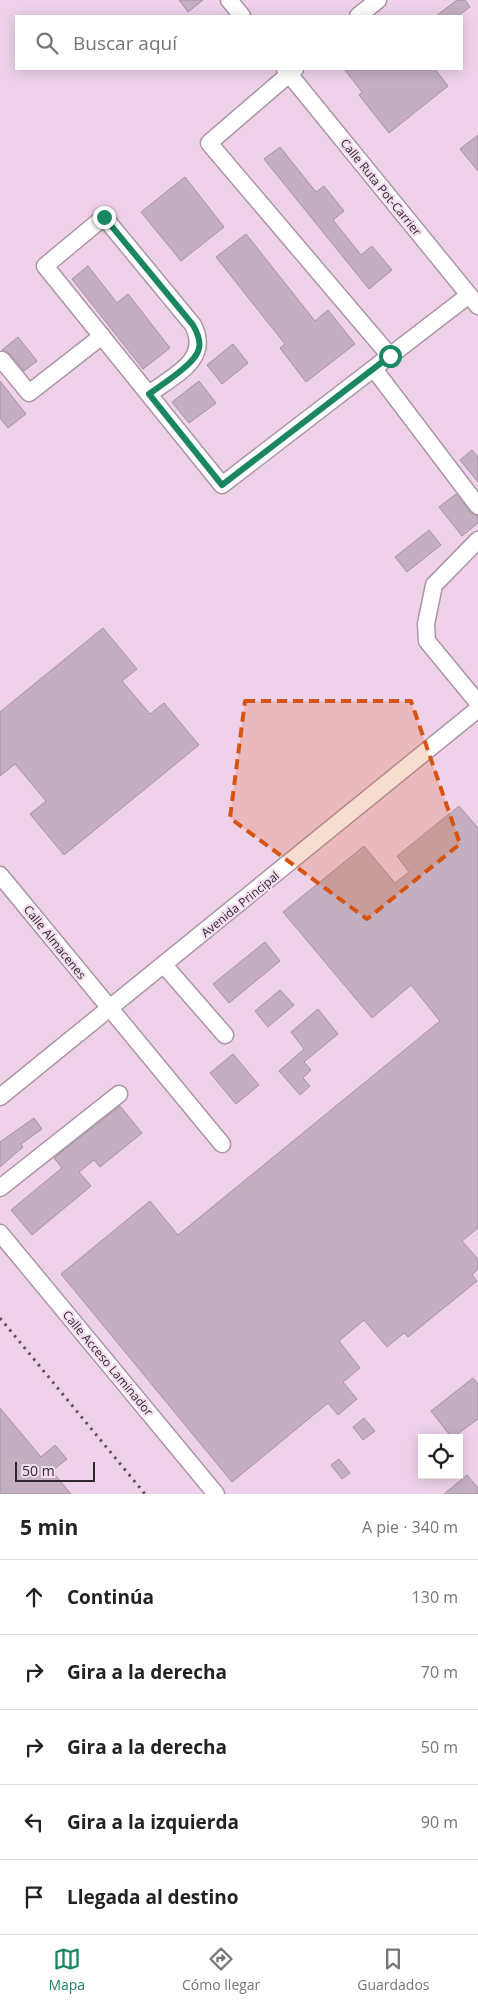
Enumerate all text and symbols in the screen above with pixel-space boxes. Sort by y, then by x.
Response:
search box [15,15,463,70]
icon: search [33,29,61,57]
text: Buscar aquí [73,30,177,56]
street label: Calle Ruta Pot-Carrier [337,135,426,239]
route end [93,206,116,229]
route start [379,345,402,368]
street label: Avenida Principal [197,867,283,941]
street label: Calle Almacenes [20,901,90,983]
street label: Calle Acceso Laminador [59,1307,157,1419]
map controls [418,1434,463,1479]
button: locate [418,1434,463,1479]
scale bar [15,1459,95,1482]
text: 50 m [22,1461,55,1480]
text: 5 min [20,1513,78,1541]
text: A pie · 340 m [362,1516,458,1538]
icon: ahead [20,1583,48,1611]
text: Continúa [67,1584,154,1610]
text: 130 m [412,1586,458,1608]
icon: right [20,1658,48,1686]
text: Gira a la derecha [67,1659,227,1685]
text: 70 m [421,1661,458,1683]
icon: right [20,1733,48,1761]
text: Gira a la derecha [67,1734,227,1760]
text: 50 m [421,1736,458,1758]
icon: left [20,1808,48,1836]
text: Gira a la izquierda [67,1809,239,1835]
text: 90 m [421,1811,458,1833]
icon: arrive [20,1883,48,1911]
text: Llegada al destino [67,1884,239,1910]
tab: Mapa [48,1945,85,1994]
tab: Cómo llegar [182,1945,260,1994]
tab: Guardados [357,1945,430,1994]

